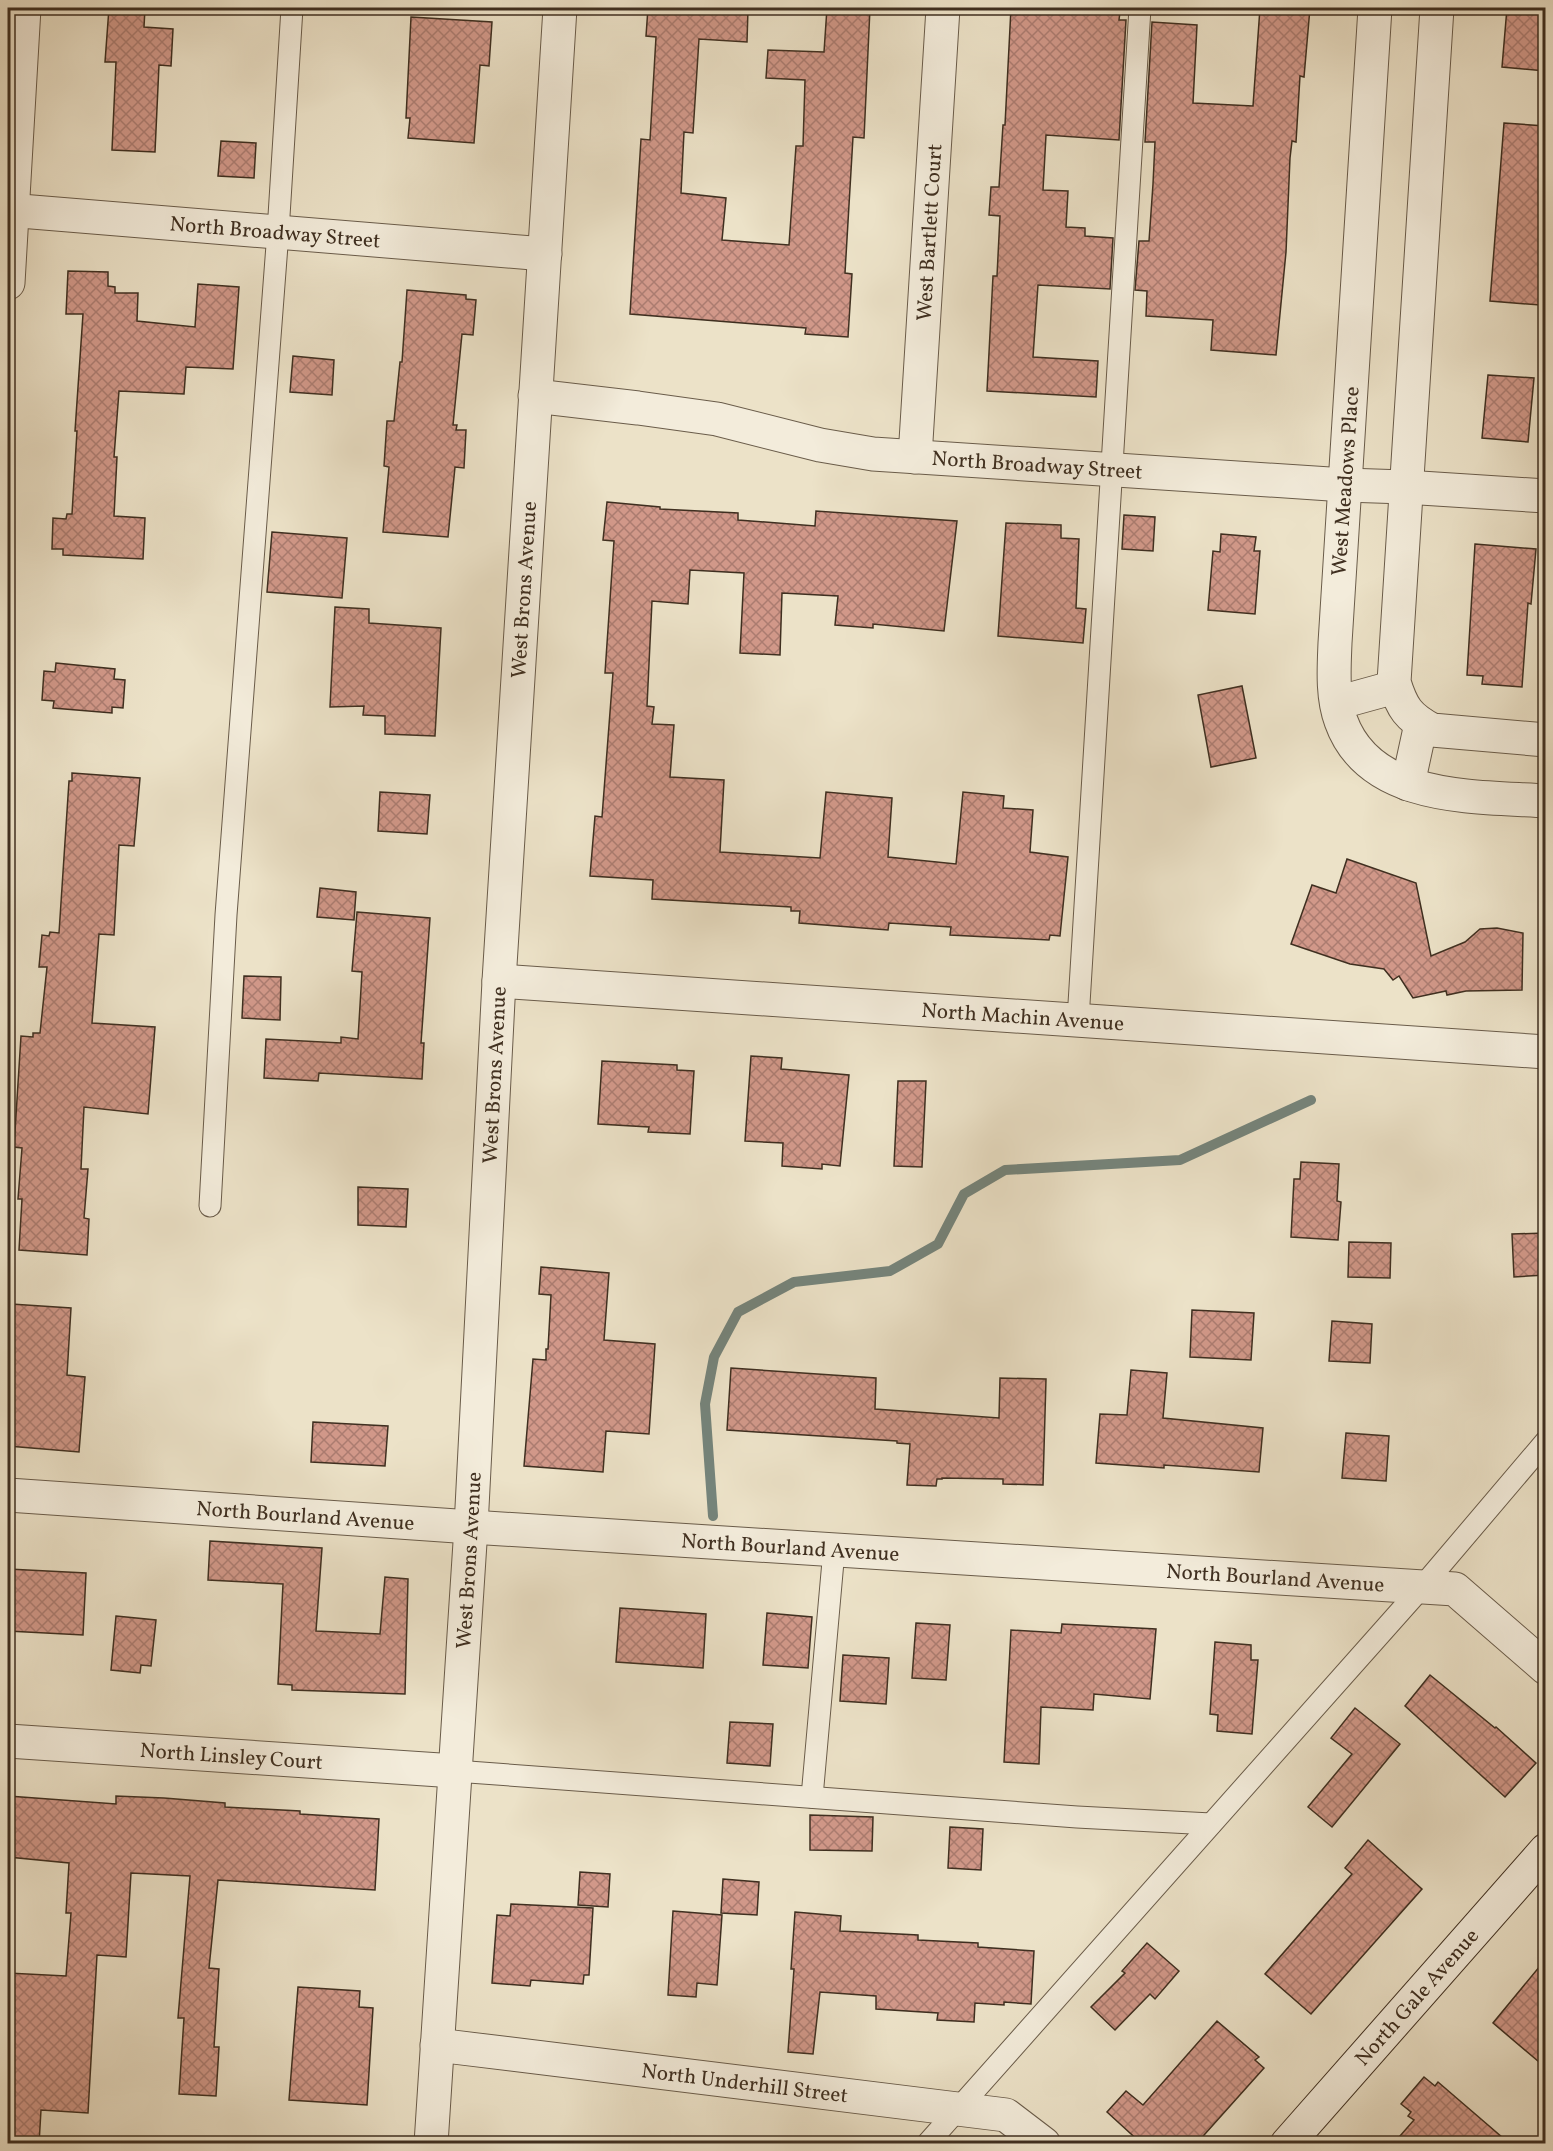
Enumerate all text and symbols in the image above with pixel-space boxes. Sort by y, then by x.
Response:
street label: West Bartlett Court [911,143,951,322]
street label: North Broadway Street [169,210,381,256]
street label: West Meadows Place [1325,385,1368,577]
street label: North Broadway Street [931,445,1143,488]
street label: West Brons Avenue [505,500,545,679]
street label: West Brons Avenue [477,986,515,1164]
street label: North Machin Avenue [920,997,1125,1039]
street label: West Brons Avenue [450,1471,490,1650]
street label: North Bourland Avenue [195,1495,415,1539]
street label: North Bourland Avenue [680,1527,900,1570]
street label: North Bourland Avenue [1165,1558,1385,1601]
street label: North Linsley Court [139,1737,324,1778]
street label: North Gale Avenue [1349,1923,1486,2073]
street label: North Underhill Street [640,2057,849,2111]

